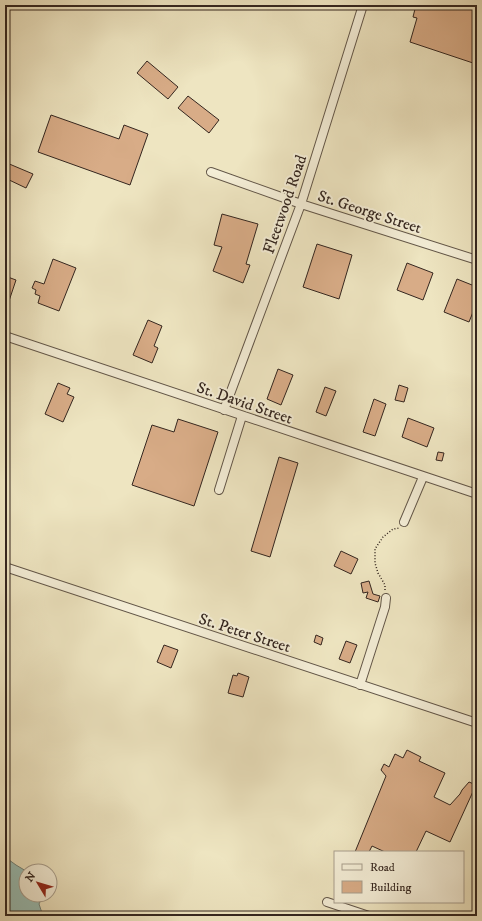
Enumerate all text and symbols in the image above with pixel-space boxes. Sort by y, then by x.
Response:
street label: Fleetwood Road [259,152,311,256]
street label: St. George Street [315,186,424,238]
street label: St. David Street [194,377,295,429]
street label: St. Peter Street [196,609,293,657]
legend [334,851,464,903]
text: Road [370,860,395,875]
north arrow [18,863,58,903]
text: N [23,870,39,885]
text: Building [370,880,411,895]

